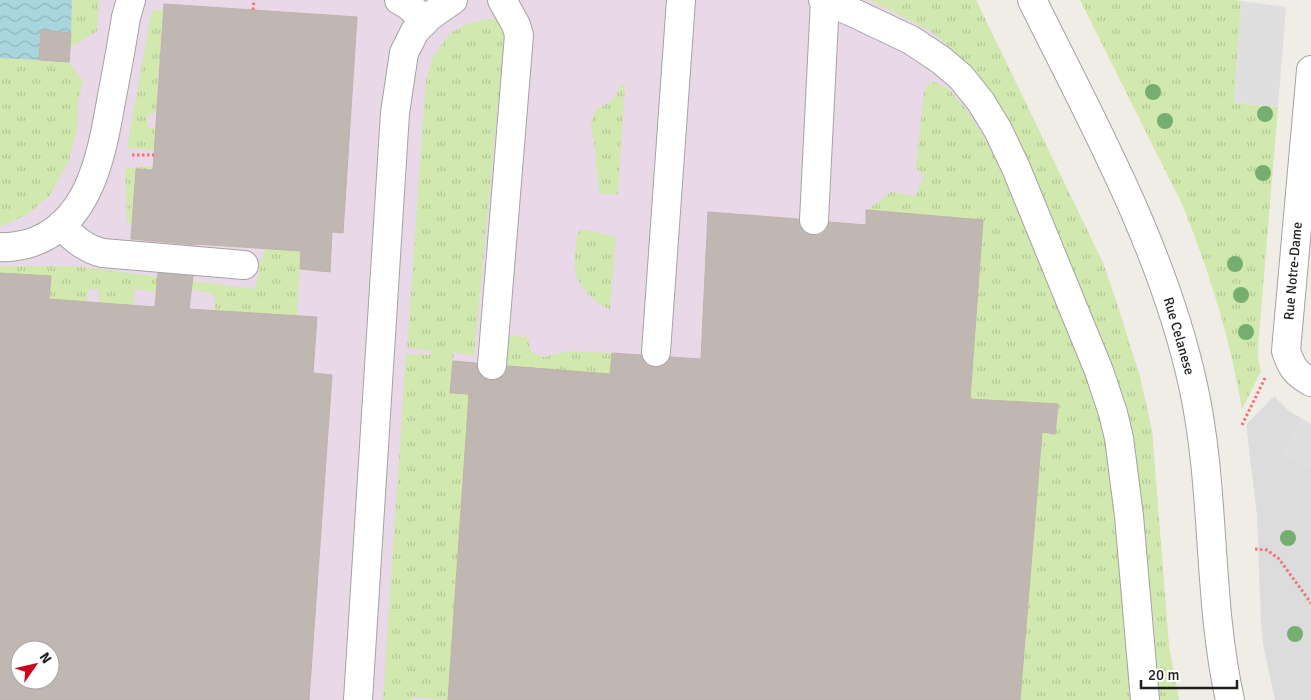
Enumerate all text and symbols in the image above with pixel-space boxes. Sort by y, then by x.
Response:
street label: Rue Notre-Dame [1280,221,1306,321]
street label: Rue Celanese [1160,295,1198,377]
north arrow [10,640,60,690]
text: N [36,649,55,667]
scale bar [1141,658,1237,690]
text: 20 m [1148,666,1179,684]

